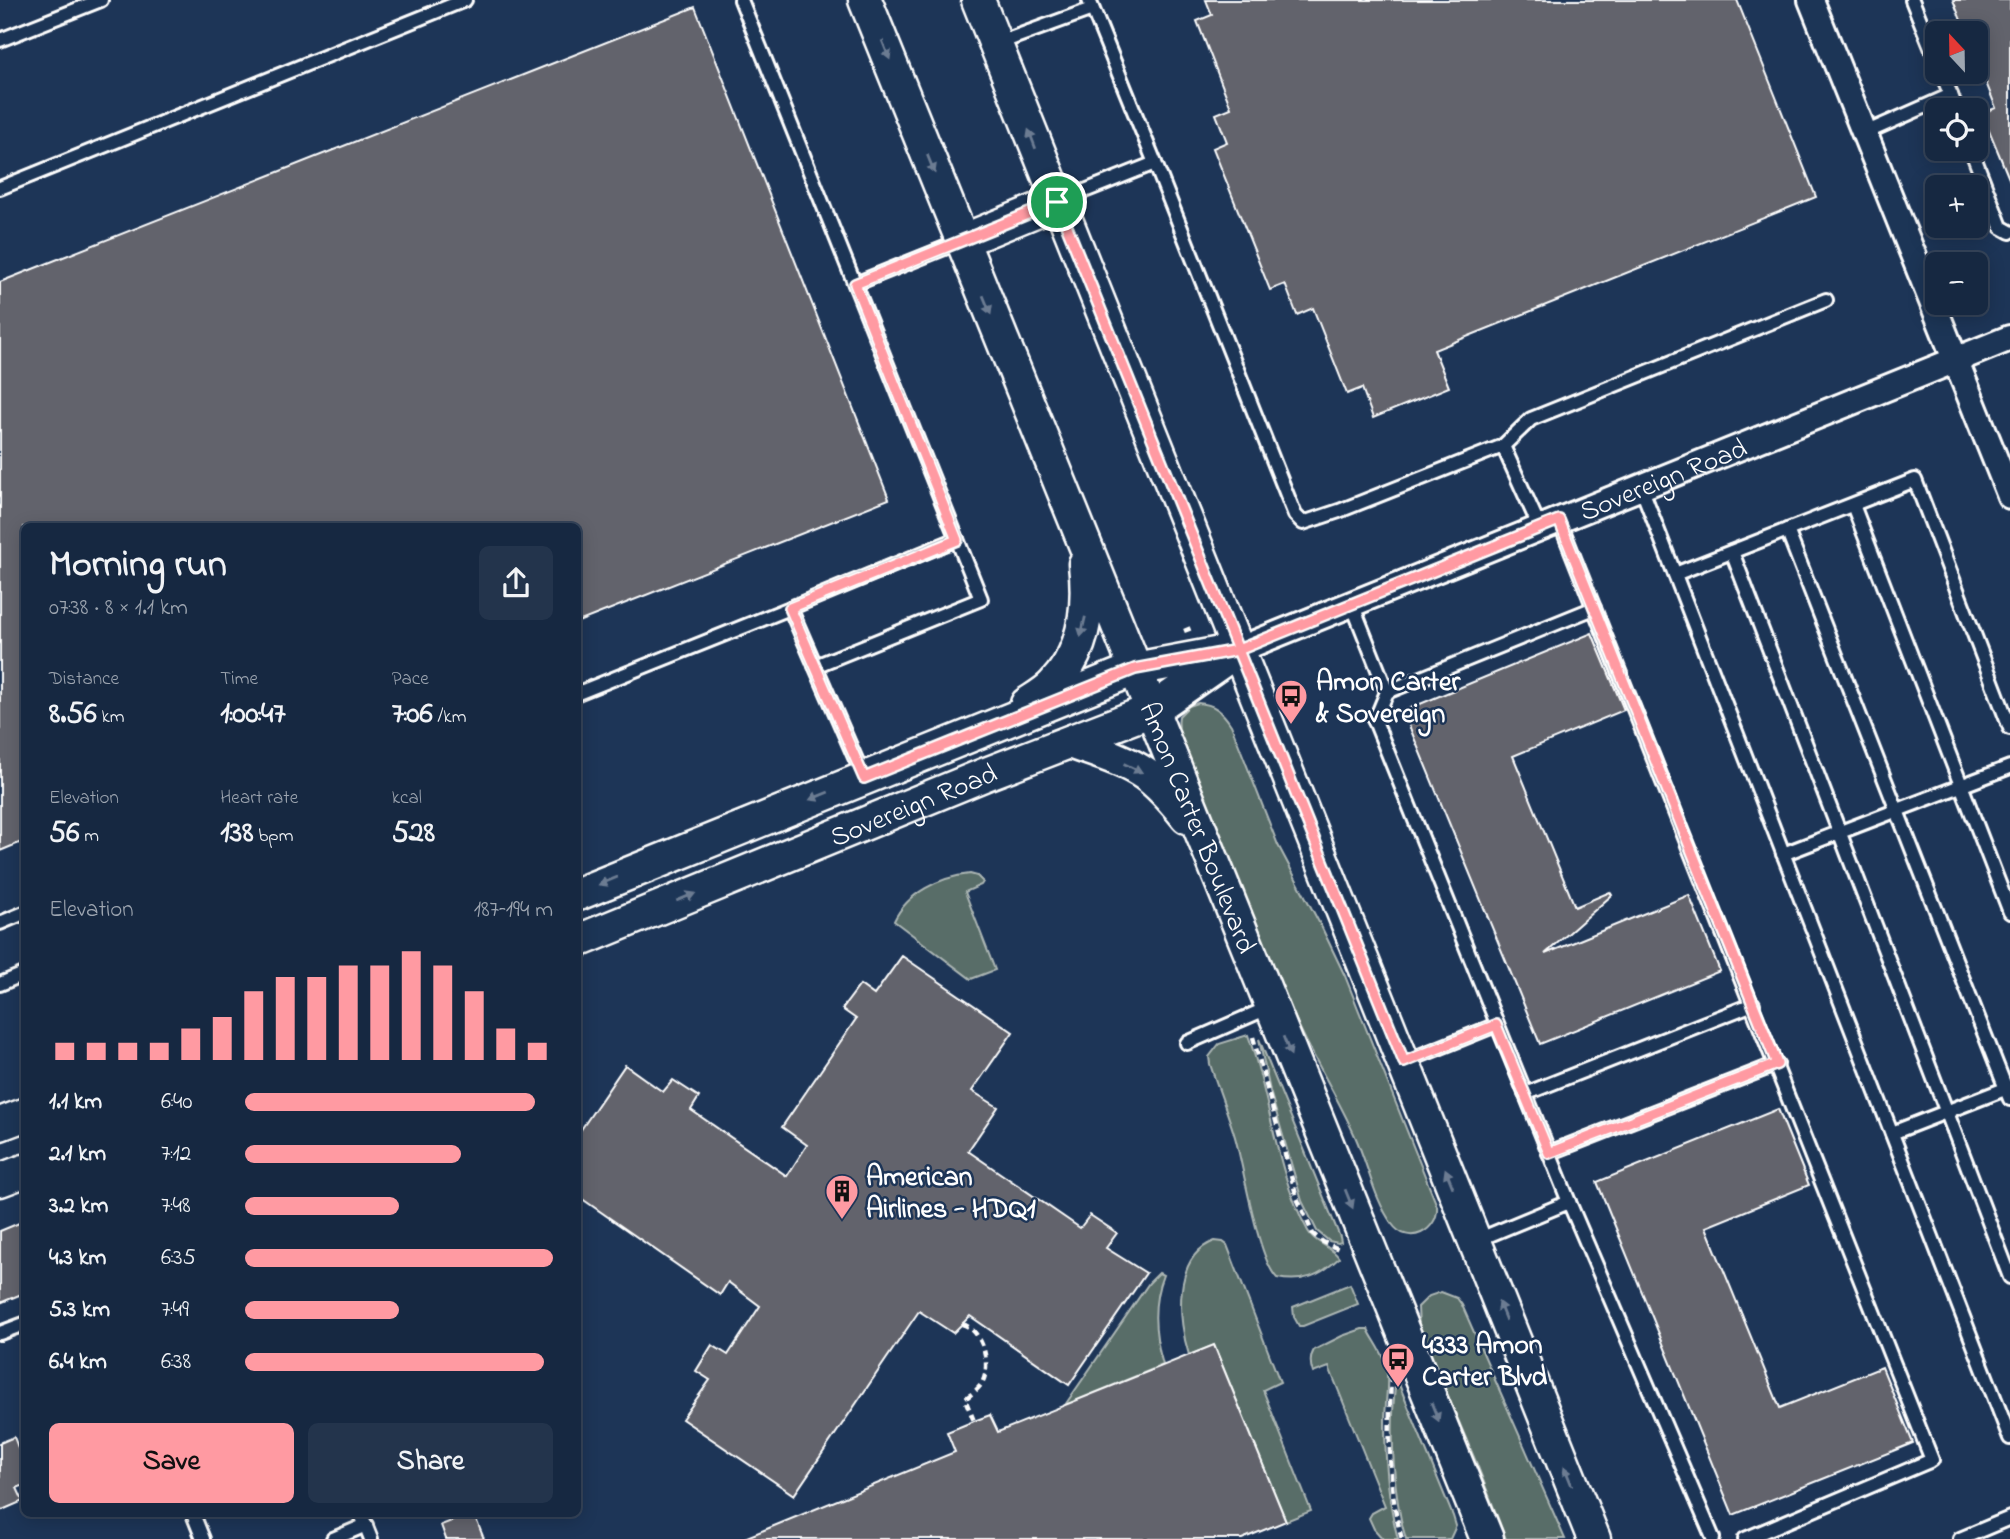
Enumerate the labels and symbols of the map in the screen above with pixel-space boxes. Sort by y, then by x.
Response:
north arrow [1925,21,1988,84]
one-way arrow [880,40,891,61]
one-way arrow [1027,128,1038,149]
one-way arrow [925,154,936,175]
pin [1027,172,1087,232]
one-way arrow [982,294,993,315]
street label: Sovereign Road [1574,429,1754,534]
one-way arrow [1078,616,1089,638]
place label: Amon Carter & Sovereign [1315,663,1461,737]
bus stop icon: Amon Carter & Sovereign [1272,677,1310,726]
street label: Amon Carter Boulevard [1127,696,1265,961]
street label: Sovereign Road [824,755,1004,860]
one-way arrow [1123,762,1143,774]
one-way arrow [808,791,829,802]
one-way arrow [597,876,618,887]
one-way arrow [676,891,697,902]
one-way arrow [1282,1035,1293,1056]
place label: American Airlines - HDQ1 [866,1158,1036,1231]
one-way arrow [1444,1168,1455,1189]
building icon: American Airlines - HDQ1 [823,1172,861,1221]
one-way arrow [1343,1188,1354,1209]
one-way arrow [1497,1300,1508,1321]
place label: 4333 Amon Carter Blvd [1422,1326,1547,1399]
bus stop icon: 4333 Amon Carter Blvd [1379,1340,1417,1389]
one-way arrow [1429,1402,1441,1422]
one-way arrow [1563,1465,1574,1486]

